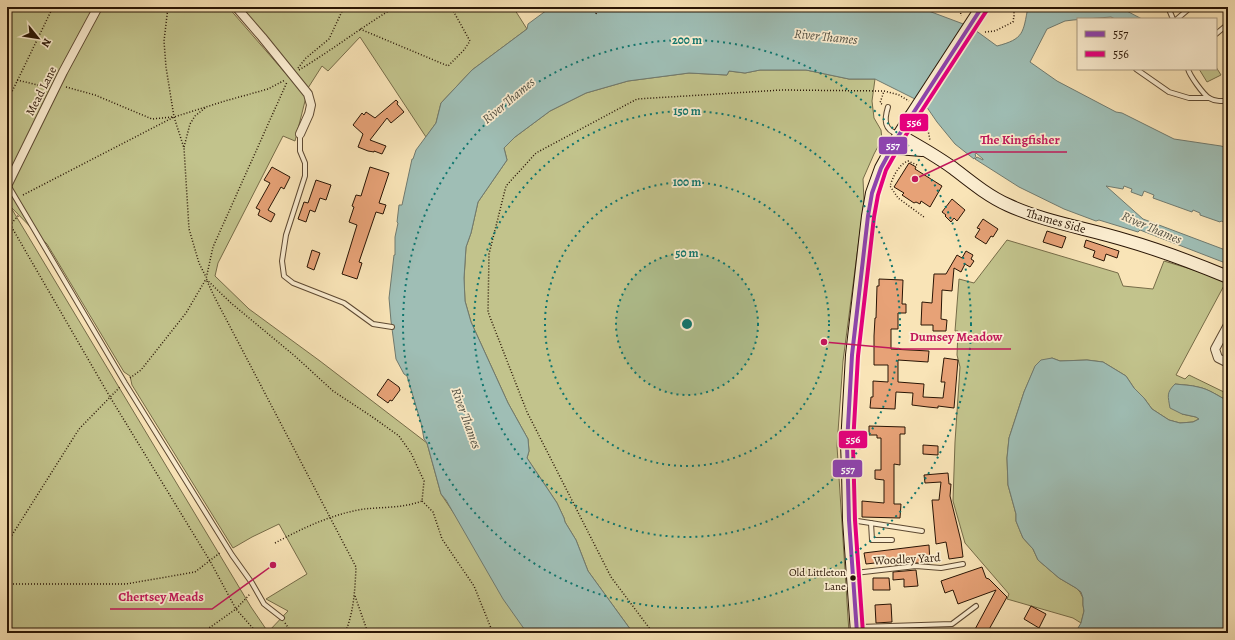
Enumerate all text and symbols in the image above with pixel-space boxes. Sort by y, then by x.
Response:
north arrow [18,18,58,58]
legend [1077,18,1217,70]
water label: River Thames [793,25,859,48]
text: 557 [1113,26,1129,42]
text: 200 m [672,32,702,48]
text: N [38,36,55,50]
text: 556 [1113,46,1129,62]
street label: Mead Lane [22,64,60,118]
water label: River Thames [478,73,539,127]
text: 150 m [673,103,701,119]
line badge: 556 [899,113,929,132]
text: 556 [907,115,921,130]
callout: The Kingfisher [972,127,1067,152]
text: The Kingfisher [980,131,1060,148]
line badge: 557 [878,136,908,155]
text: 557 [886,138,900,153]
text: 100 m [673,174,701,190]
street label: Thames Side [1024,205,1088,237]
water label: River Thames [1119,207,1185,248]
text: 50 m [675,245,699,261]
centre of rings [680,317,694,331]
callout: Dumsey Meadow [902,324,1011,349]
text: Dumsey Meadow [910,328,1003,345]
water label: River Thames [448,385,486,452]
line badge: 556 [838,430,868,449]
text: 556 [846,432,860,447]
line badge: 557 [832,459,863,478]
text: 557 [841,462,855,477]
street label: Woodley Yard [872,549,941,569]
place label: Old Littleton Lane [789,565,846,594]
marker: Old Littleton Lane [848,573,858,583]
callout: Chertsey Meads [110,584,212,609]
text: Chertsey Meads [118,588,204,605]

